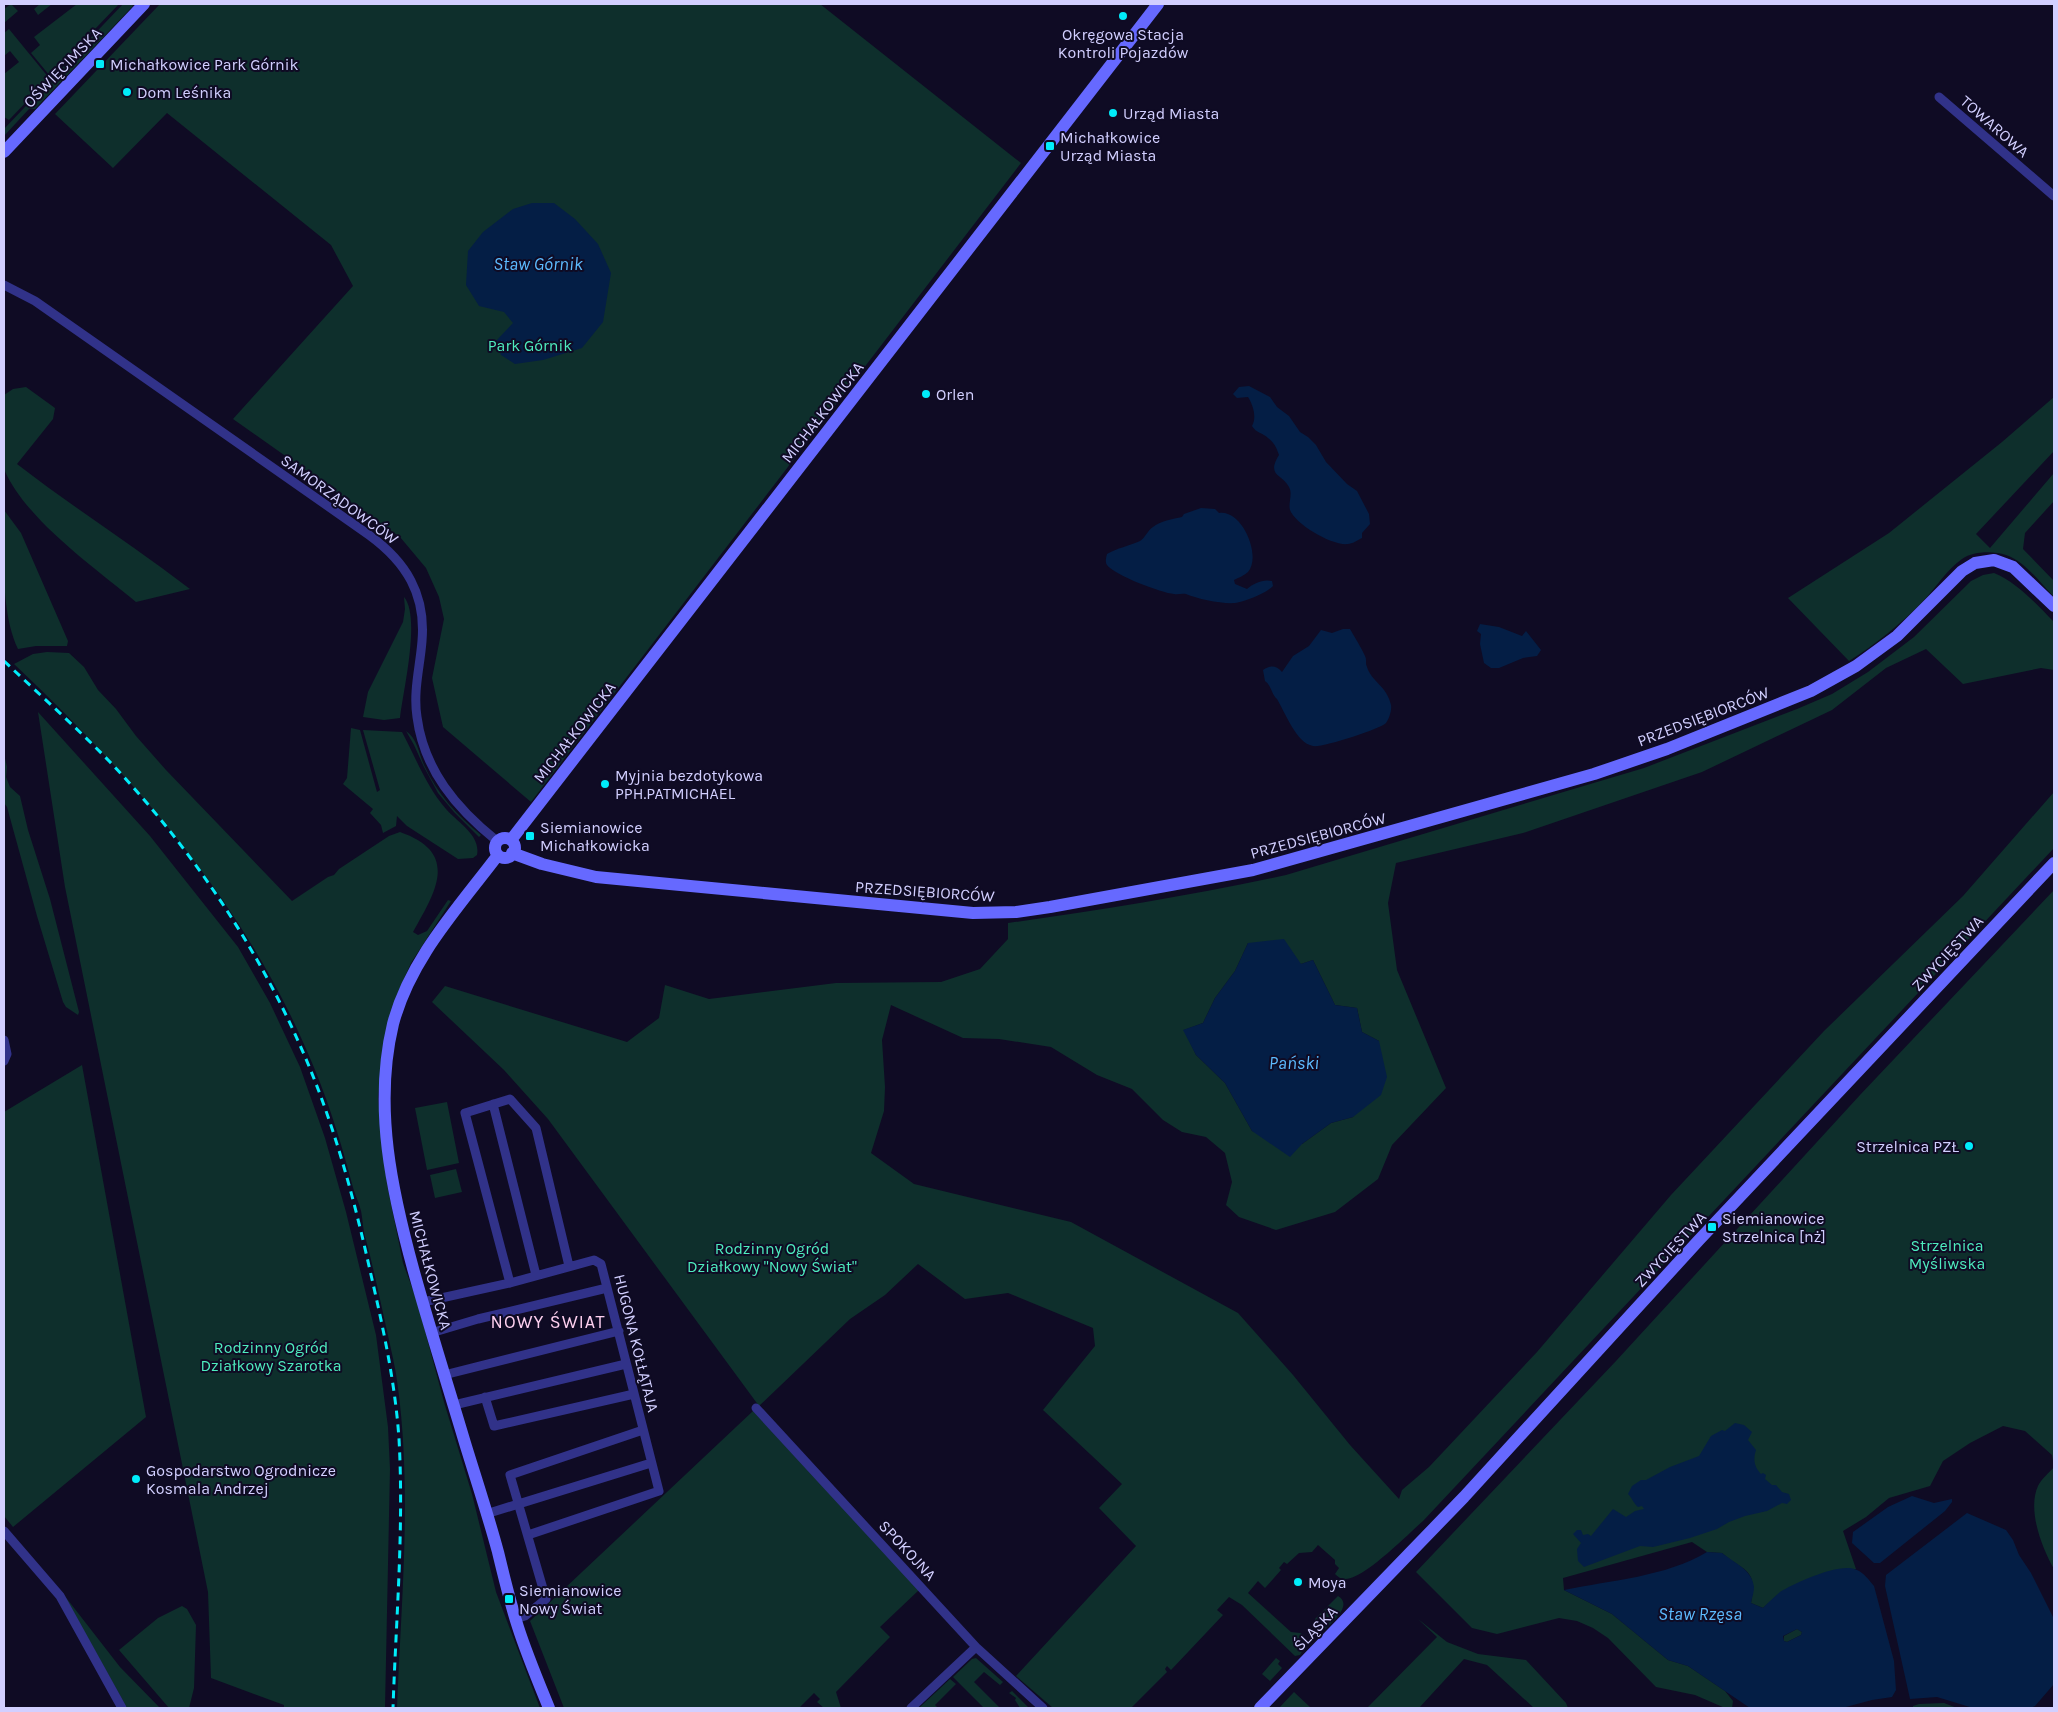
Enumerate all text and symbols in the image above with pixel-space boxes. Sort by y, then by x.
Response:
marker: Okręgowa Stacja Kontroli Pojazdów [1117,10,1129,22]
street label: OŚWIĘCIMSKA [19,23,105,111]
place label: Okręgowa Stacja Kontroli Pojazdów [1058,25,1189,62]
place label: Michałkowice Park Górnik [110,55,298,74]
marker: Michałkowice Park Górnik [94,58,106,70]
place label: Dom Leśnika [137,83,231,102]
marker: Dom Leśnika [121,86,133,98]
street label: TOWAROWA [1957,92,2033,161]
place label: Urząd Miasta [1123,104,1219,123]
marker: Urząd Miasta [1107,107,1119,119]
place label: Michałkowice Urząd Miasta [1060,128,1160,165]
marker: Michałkowice Urząd Miasta [1044,140,1056,152]
water label: Staw Górnik [493,253,584,275]
park label: Park Górnik [488,336,572,355]
street label: MICHAŁKOWICKA [777,358,868,467]
place label: Orlen [936,385,974,404]
marker: Orlen [920,388,932,400]
street label: SAMORZĄDOWCÓW [277,450,403,549]
street label: MICHAŁKOWICKA [529,678,620,787]
street label: PRZEDSIĘBIORCÓW [1635,682,1772,750]
place label: Myjnia bezdotykowa PPH.PATMICHAEL [615,766,763,803]
marker: Myjnia bezdotykowa PPH.PATMICHAEL [599,778,611,790]
street label: PRZEDSIĘBIORCÓW [1248,808,1389,863]
place label: Siemianowice Michałkowicka [540,818,650,855]
marker: Siemianowice Michałkowicka [524,830,536,842]
street label: PRZEDSIĘBIORCÓW [855,877,996,906]
street label: ZWYCIĘSTWA [1908,912,1987,995]
water label: Pański [1269,1052,1319,1074]
place label: Strzelnica PZŁ [1856,1137,1960,1156]
marker: Strzelnica PZŁ [1963,1140,1975,1152]
street label: MICHAŁKOWICKA [405,1208,456,1332]
street label: ZWYCIĘSTWA [1631,1208,1710,1291]
place label: Siemianowice Strzelnica [nż] [1722,1209,1826,1246]
marker: Siemianowice Strzelnica [nż] [1706,1221,1718,1233]
park label: Strzelnica Myśliwska [1909,1236,1985,1273]
park label: Rodzinny Ogród Działkowy "Nowy Świat" [687,1239,857,1276]
street label: HUGONA KOŁŁĄTAJA [610,1272,663,1414]
district label: NOWY ŚWIAT [491,1310,605,1333]
park label: Rodzinny Ogród Działkowy Szarotka [200,1338,342,1375]
place label: Gospodarstwo Ogrodnicze Kosmala Andrzej [146,1461,336,1498]
marker: Gospodarstwo Ogrodnicze Kosmala Andrzej [130,1473,142,1485]
street label: SPOKOJNA [875,1516,940,1584]
place label: Moya [1308,1573,1347,1592]
marker: Moya [1292,1576,1304,1588]
place label: Siemianowice Nowy Świat [519,1581,621,1618]
marker: Siemianowice Nowy Świat [503,1593,515,1605]
street label: ŚLĄSKA [1289,1602,1341,1655]
water label: Staw Rzęsa [1658,1603,1742,1625]

